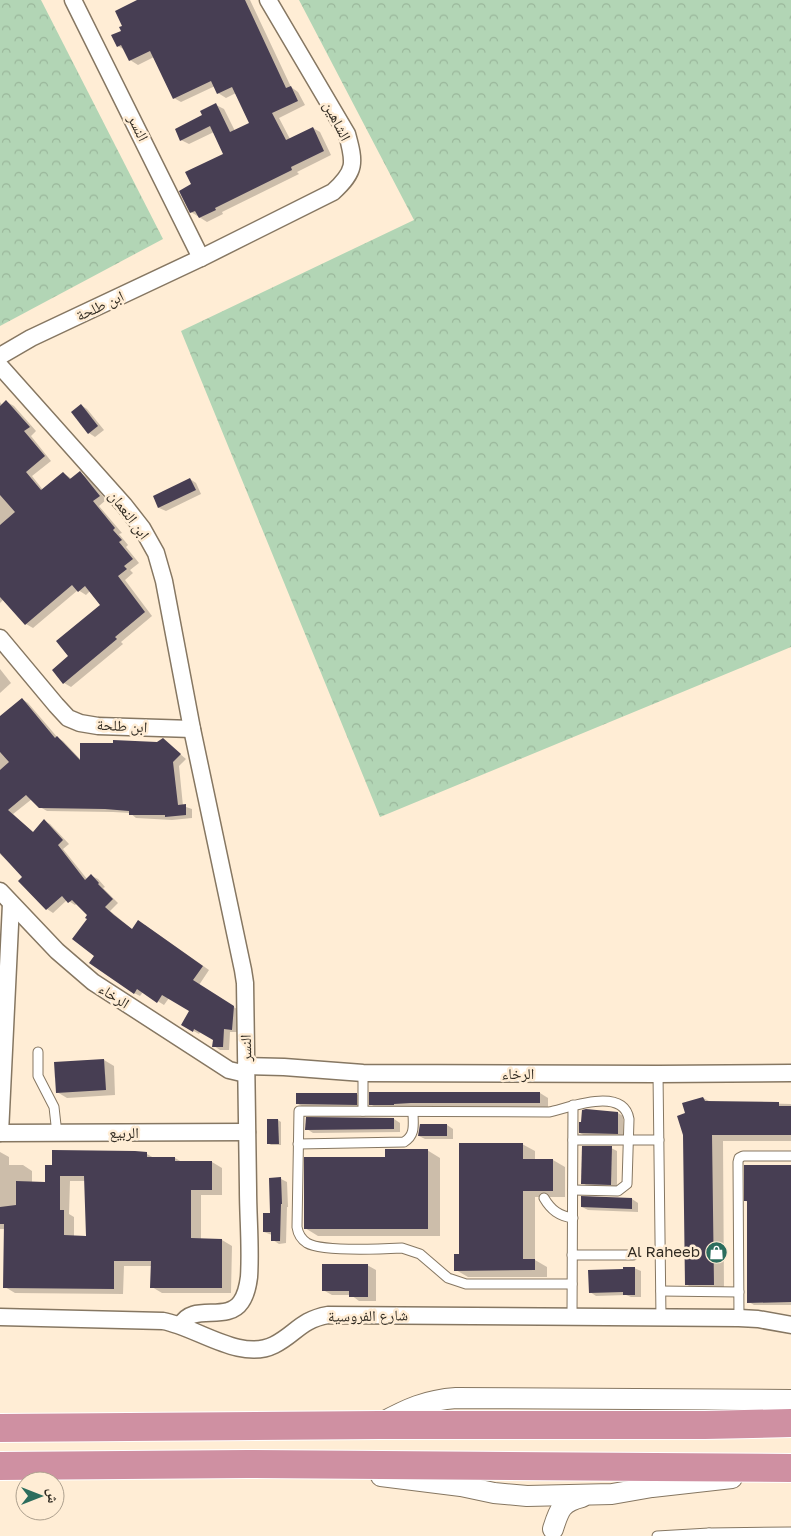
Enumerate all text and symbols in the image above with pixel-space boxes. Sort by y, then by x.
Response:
street label: الشاهين [318,98,356,144]
street label: النسر [124,111,153,144]
street label: ابن طلحة [73,286,127,326]
street label: ابن النعمان [104,486,154,544]
street label: ابن طلحة [96,715,148,737]
street label: الرخاء [95,979,133,1012]
street label: النسر [236,1034,255,1063]
street label: الرخاء [502,1064,534,1083]
street label: الربيع [109,1123,139,1143]
shop icon: Al Raheeb [704,1240,728,1264]
place label: Al Raheeb [627,1242,700,1260]
street label: شارع الفروسية [328,1305,408,1327]
north arrow [15,1471,65,1521]
text: ش [44,1489,62,1504]

